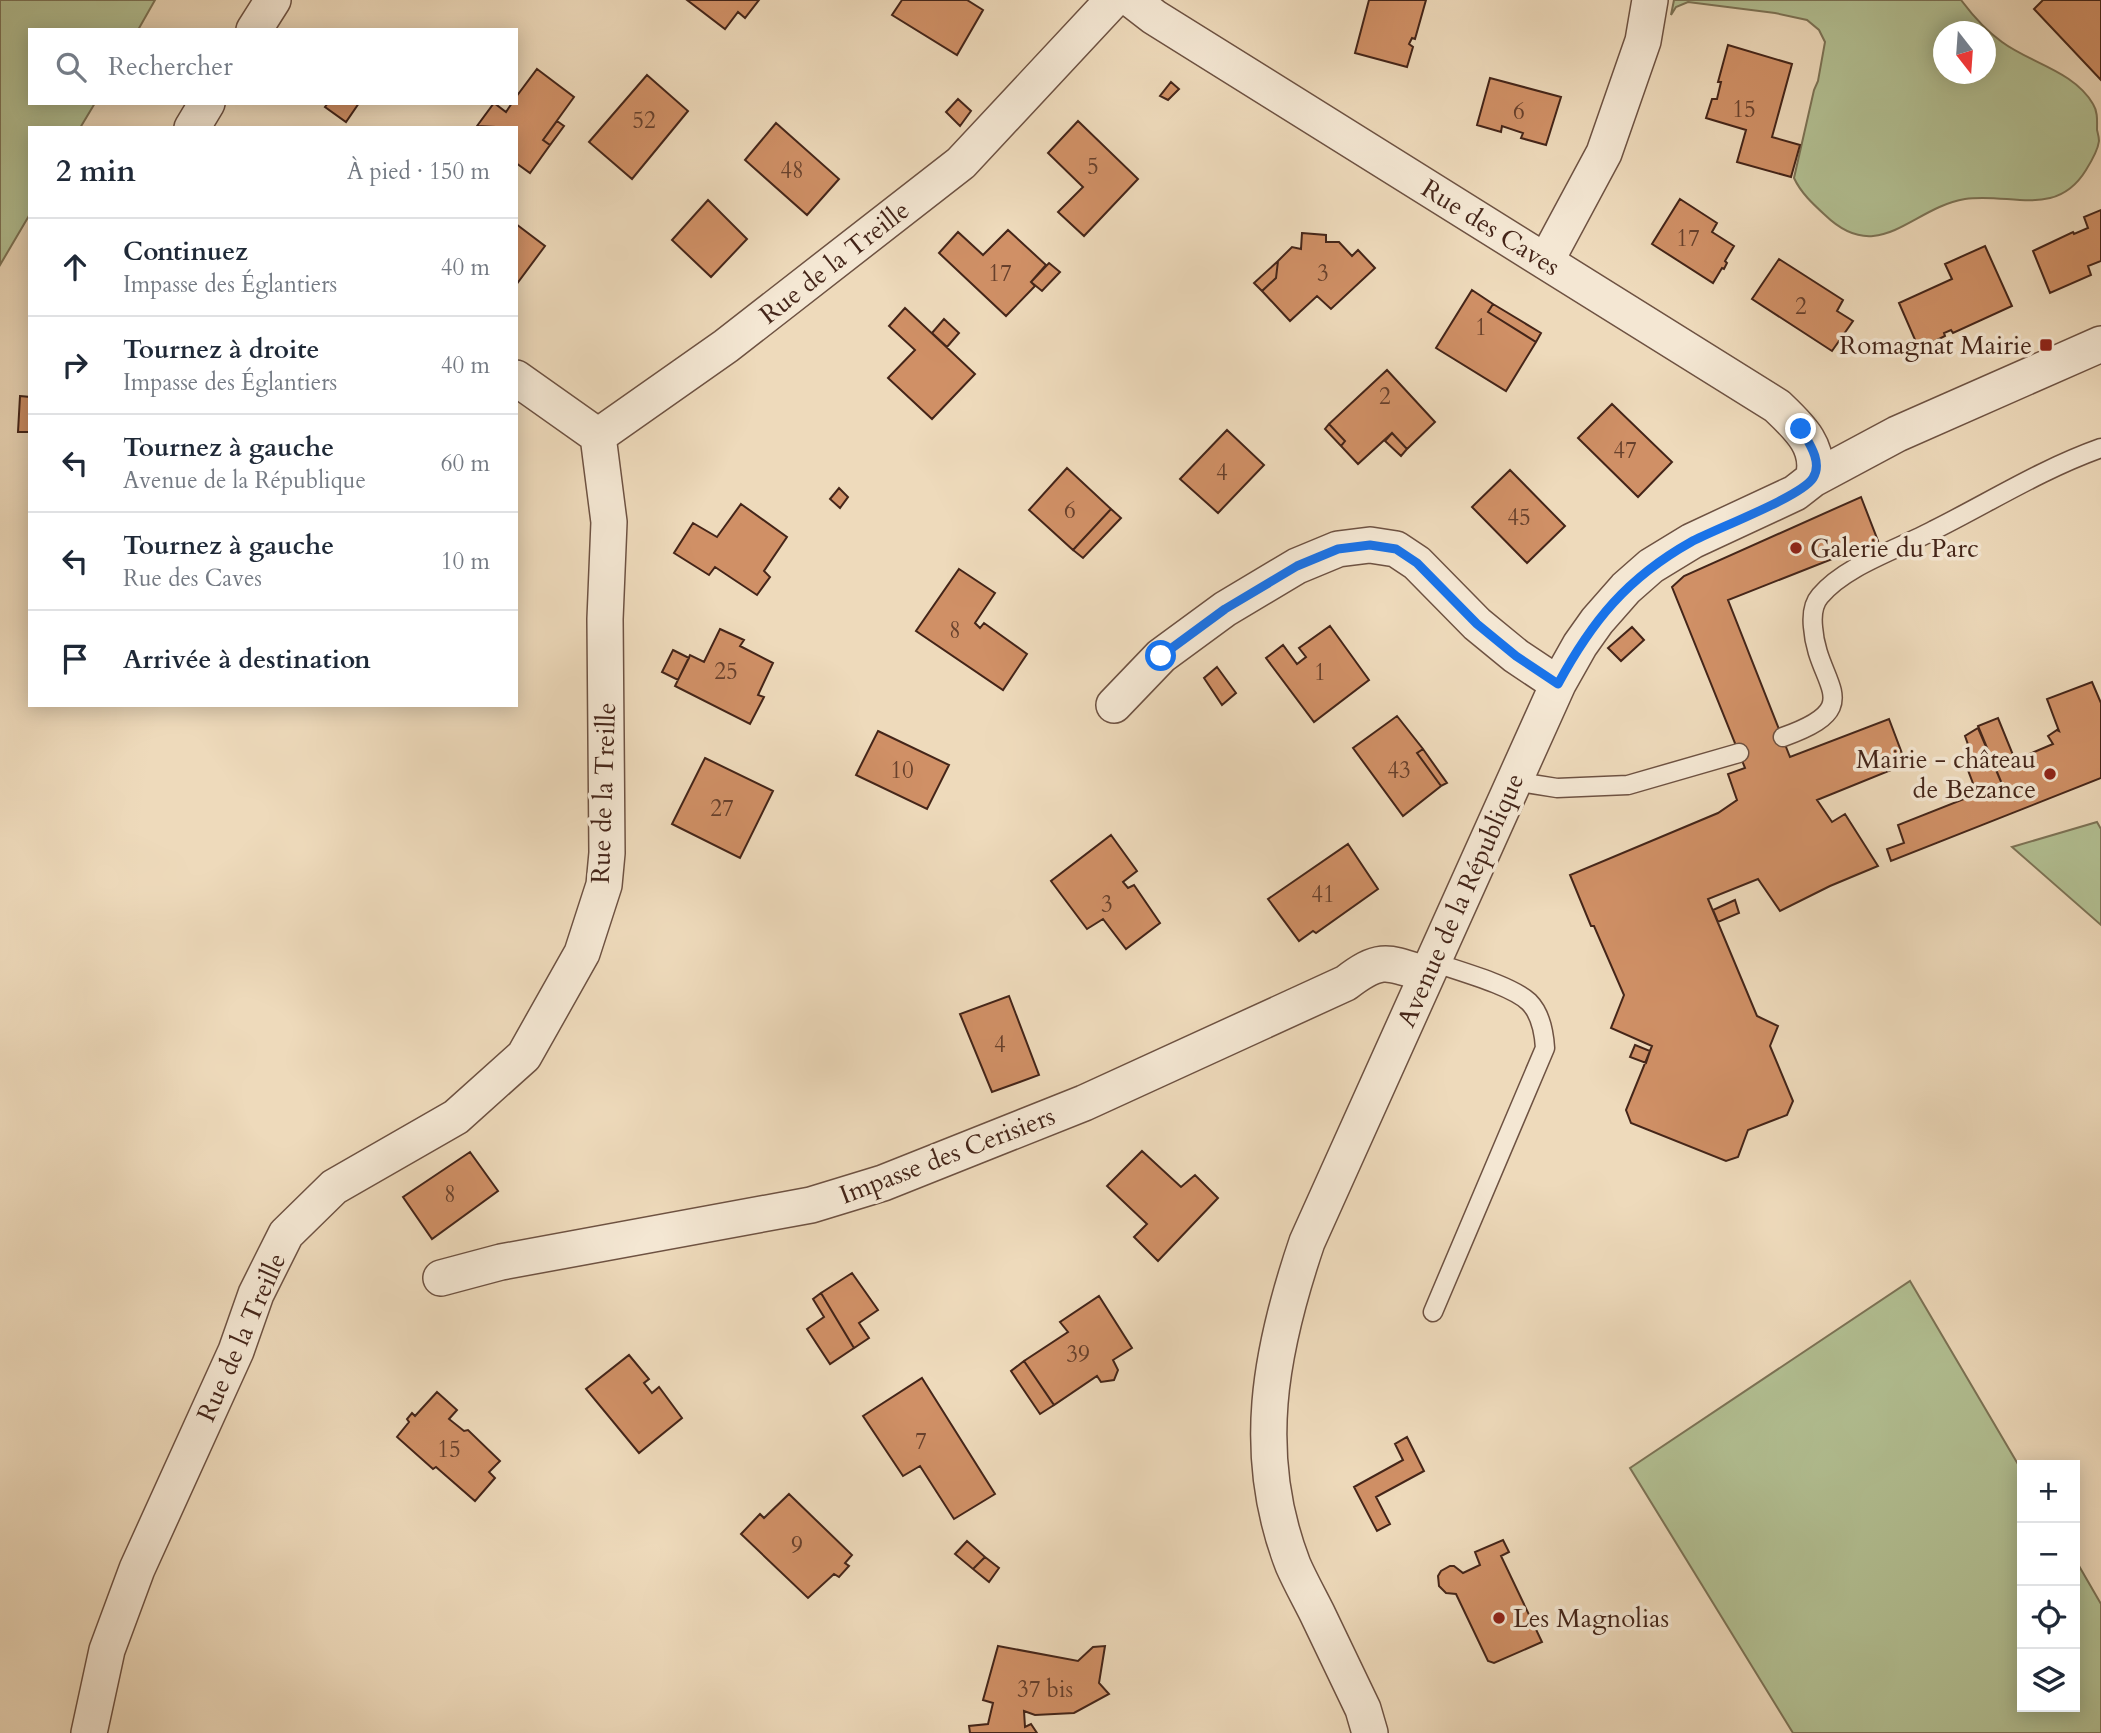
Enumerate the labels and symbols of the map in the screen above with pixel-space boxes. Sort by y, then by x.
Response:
north arrow [1933,21,1996,84]
house number: 15 [1732,94,1756,125]
house number: 6 [1513,96,1525,127]
house number: 52 [632,105,656,136]
house number: 5 [1087,151,1099,182]
house number: 48 [780,155,804,186]
street label: Rue des Caves [1415,171,1567,284]
street label: Rue de la Treille [752,193,916,332]
house number: 17 [1676,223,1700,254]
house number: 17 [988,258,1012,289]
house number: 3 [1317,258,1329,289]
house number: 2 [1795,291,1807,322]
house number: 1 [1475,312,1487,343]
place label: Romagnat Mairie [1839,328,2032,363]
marker: Romagnat Mairie [2038,337,2054,353]
house number: 2 [1379,381,1391,412]
route end [1785,413,1816,444]
house number: 47 [1613,435,1637,466]
house number: 4 [1216,457,1228,488]
house number: 6 [1064,495,1076,526]
house number: 45 [1507,502,1531,533]
place label: Galerie du Parc [1810,531,1979,566]
marker: Galerie du Parc [1788,540,1804,556]
house number: 8 [949,615,961,646]
route start [1145,640,1176,671]
house number: 25 [714,656,738,687]
house number: 1 [1314,657,1326,688]
street label: Rue de la Treille [583,702,624,884]
place label: Mairie - château de Bezance [1856,742,2036,807]
house number: 10 [890,755,914,786]
house number: 43 [1387,755,1411,786]
marker: Mairie - château de Bezance [2042,766,2058,782]
street label: Avenue de la République [1389,768,1532,1033]
house number: 27 [710,793,734,824]
house number: 41 [1311,879,1335,910]
house number: 3 [1101,889,1113,920]
house number: 4 [994,1029,1006,1060]
street label: Impasse des Cerisiers [835,1098,1060,1213]
house number: 8 [444,1179,456,1210]
street label: Rue de la Treille [189,1247,294,1427]
house number: 39 [1066,1339,1090,1370]
house number: 7 [915,1426,927,1457]
house number: 15 [437,1434,461,1465]
house number: 9 [791,1530,803,1561]
place label: Les Magnolias [1513,1601,1669,1636]
marker: Les Magnolias [1491,1610,1507,1626]
house number: 37 bis [1017,1674,1073,1705]

